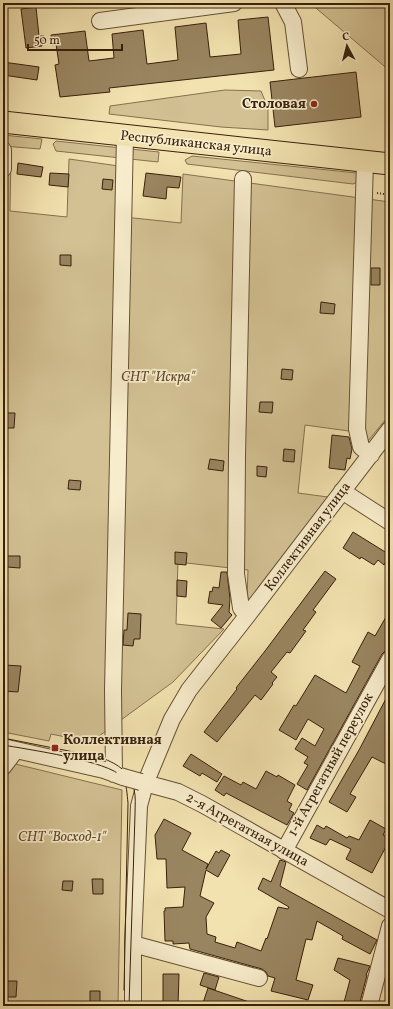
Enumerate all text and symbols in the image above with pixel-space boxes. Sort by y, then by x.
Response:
scale bar [28,26,122,52]
north arrow [327,26,367,66]
text: С [342,30,350,45]
text: 50 m [34,33,60,49]
place label: Столовая [242,95,306,114]
marker: Столовая [309,99,319,109]
street label: Республиканская улица [119,127,273,161]
park label: СНТ "Искра" [121,368,196,387]
street label: Коллективная улица [261,478,355,596]
street label: 1-й Агрегатный переулок [284,689,379,840]
place label: Коллективная улица [63,731,162,766]
marker: Коллективная улица [50,743,60,753]
street label: 2-я Агрегатная улица [182,788,312,872]
park label: СНТ "Восход-1" [18,828,107,847]

